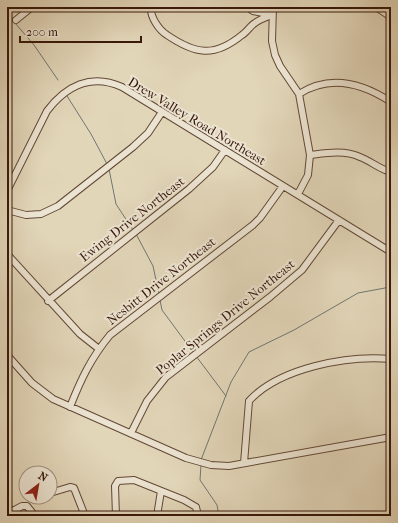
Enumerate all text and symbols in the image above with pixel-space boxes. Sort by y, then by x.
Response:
scale bar [20,18,141,44]
text: 200 m [26,25,58,39]
street label: Drew Valley Road Northeast [125,74,269,168]
street label: Ewing Drive Northeast [77,173,188,264]
street label: Nesbitt Drive Northeast [104,234,218,328]
street label: Poplar Springs Drive Northeast [153,256,298,378]
north arrow [18,465,58,505]
text: N [36,469,50,485]

